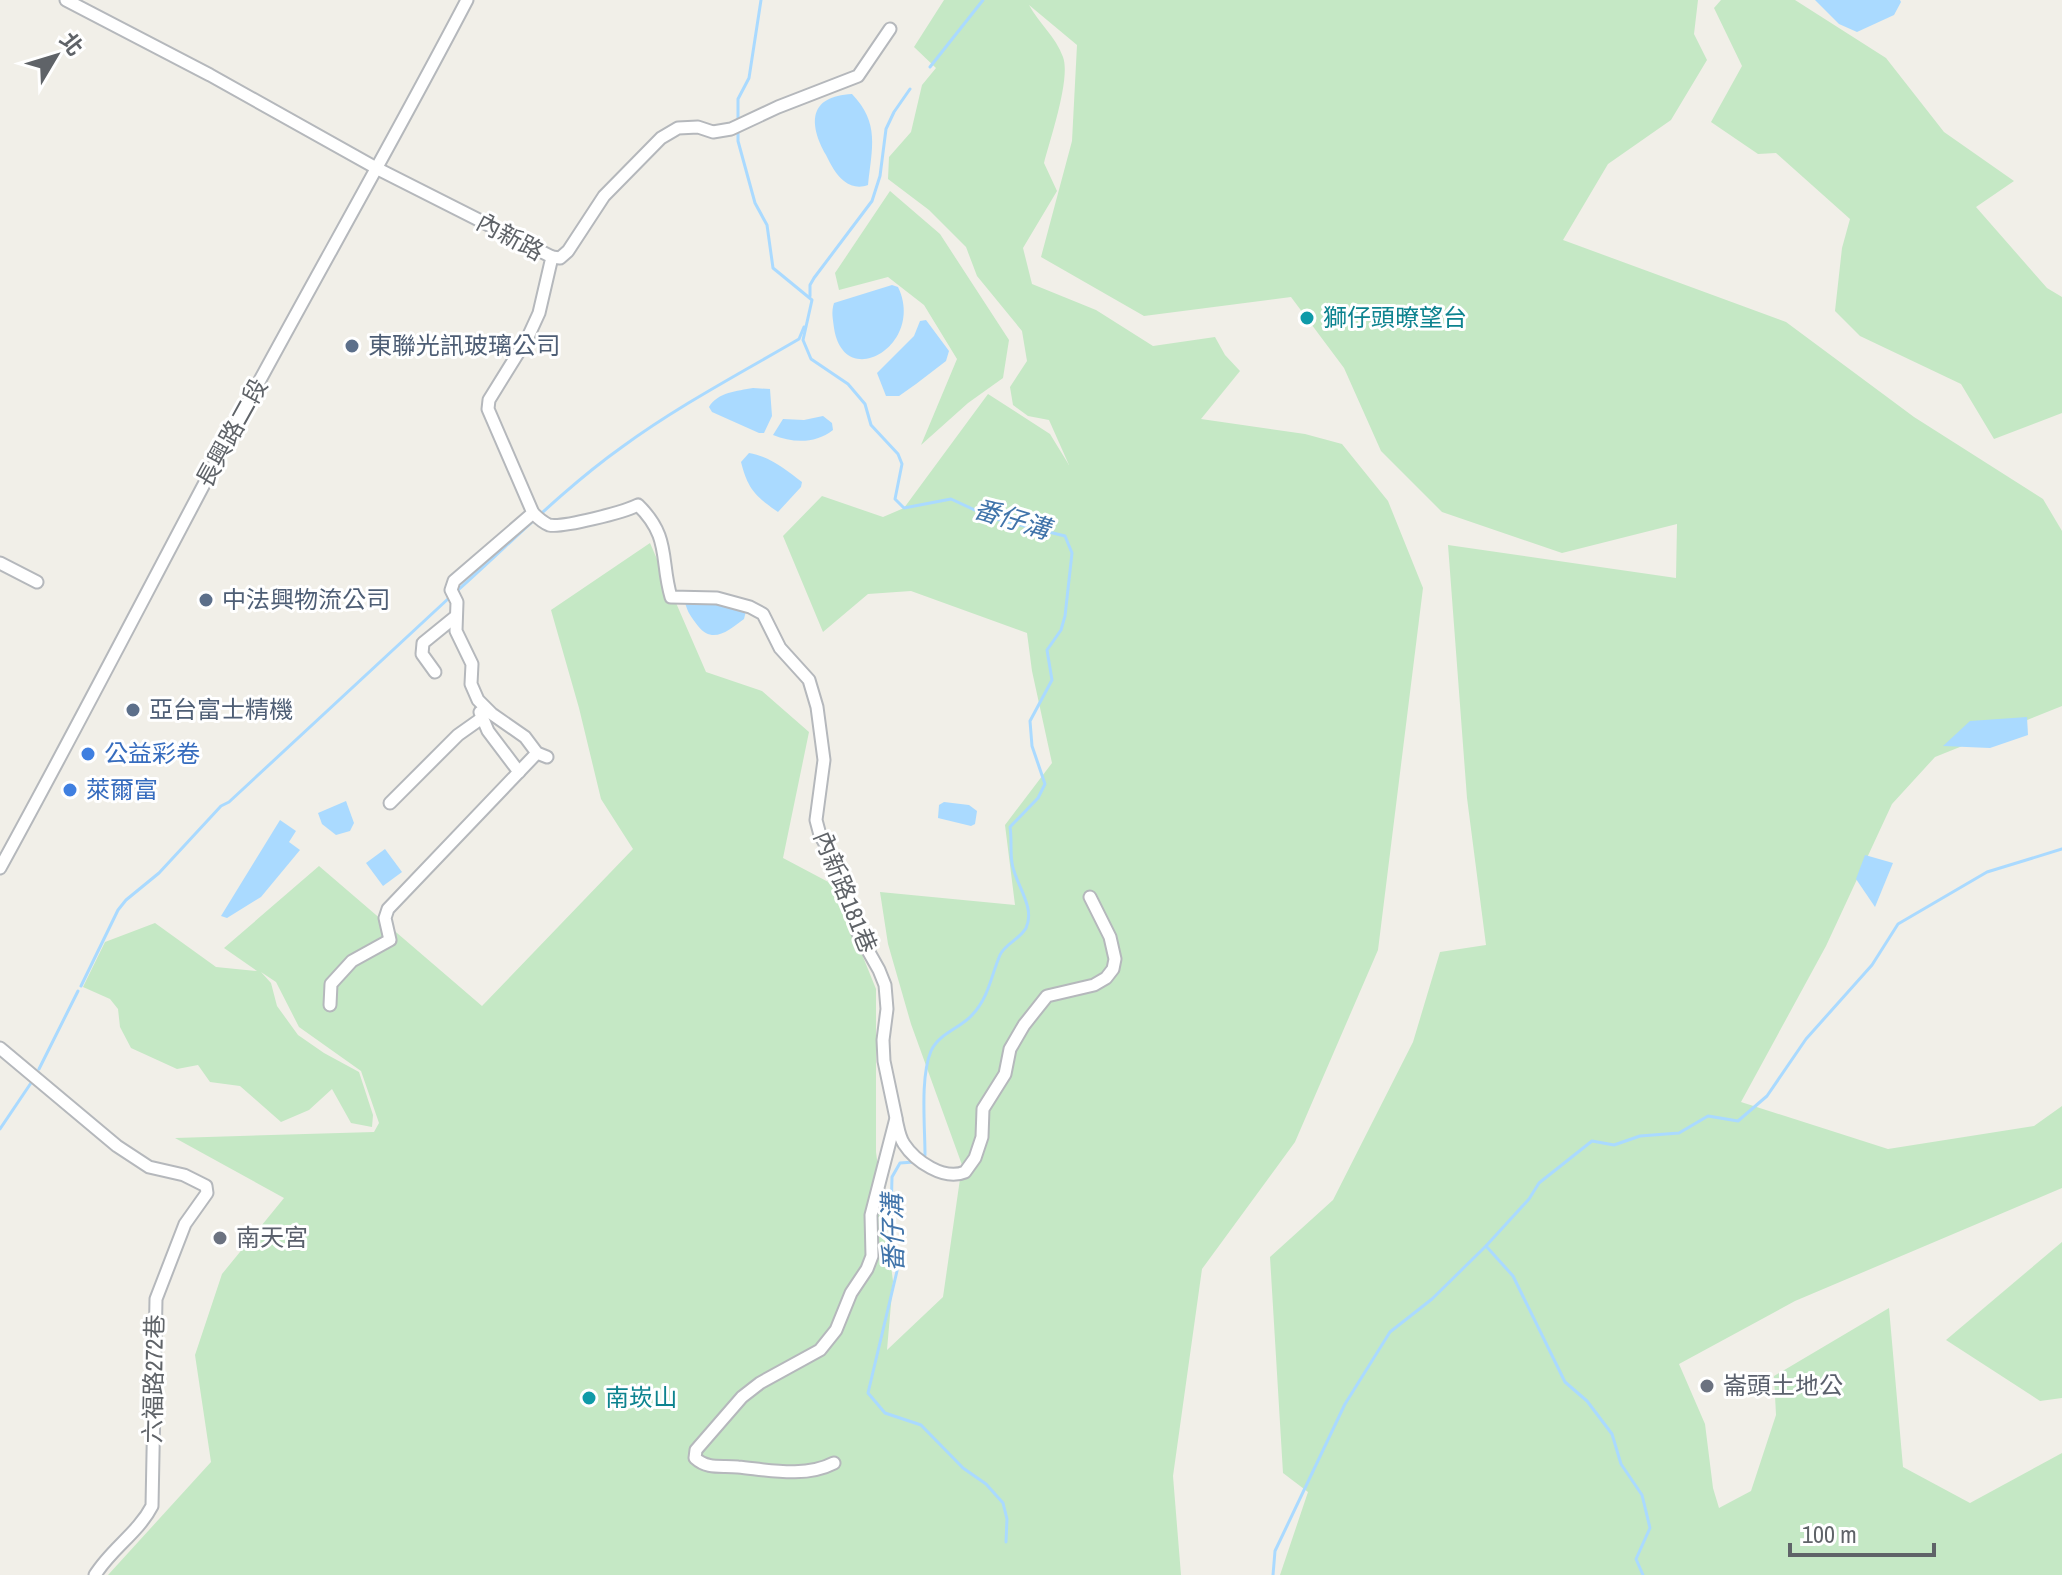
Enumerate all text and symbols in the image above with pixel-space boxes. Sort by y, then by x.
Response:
north arrow [16,16,96,96]
text: 北 [53,26,90,62]
street label: 內新路 [471,205,550,267]
place label: 獅仔頭暸望台 [1323,301,1467,333]
marker: 獅仔頭暸望台 [1298,309,1316,327]
place label: 東聯光訊玻璃公司 [368,329,560,361]
marker: 東聯光訊玻璃公司 [343,337,361,355]
street label: 長興路二段 [188,372,274,493]
water label: 番仔溝 [970,490,1058,548]
place label: 中法興物流公司 [222,583,390,615]
marker: 中法興物流公司 [197,591,215,609]
place label: 亞台富士精機 [149,693,293,725]
marker: 亞台富士精機 [124,701,142,719]
place label: 公益彩卷 [104,737,200,769]
marker: 公益彩卷 [79,745,97,763]
place label: 萊爾富 [86,773,158,805]
marker: 萊爾富 [61,781,79,799]
street label: 內新路181巷 [807,826,885,957]
water label: 番仔溝 [874,1190,911,1272]
place label: 南天宮 [236,1221,308,1253]
marker: 南天宮 [211,1229,229,1247]
street label: 六福路272巷 [136,1314,170,1444]
place label: 崙頭土地公 [1723,1369,1843,1401]
marker: 崙頭土地公 [1698,1377,1716,1395]
place label: 南崁山 [605,1381,677,1413]
marker: 南崁山 [580,1389,598,1407]
scale bar [1790,1507,1934,1557]
text: 100 m [1802,1518,1857,1550]

